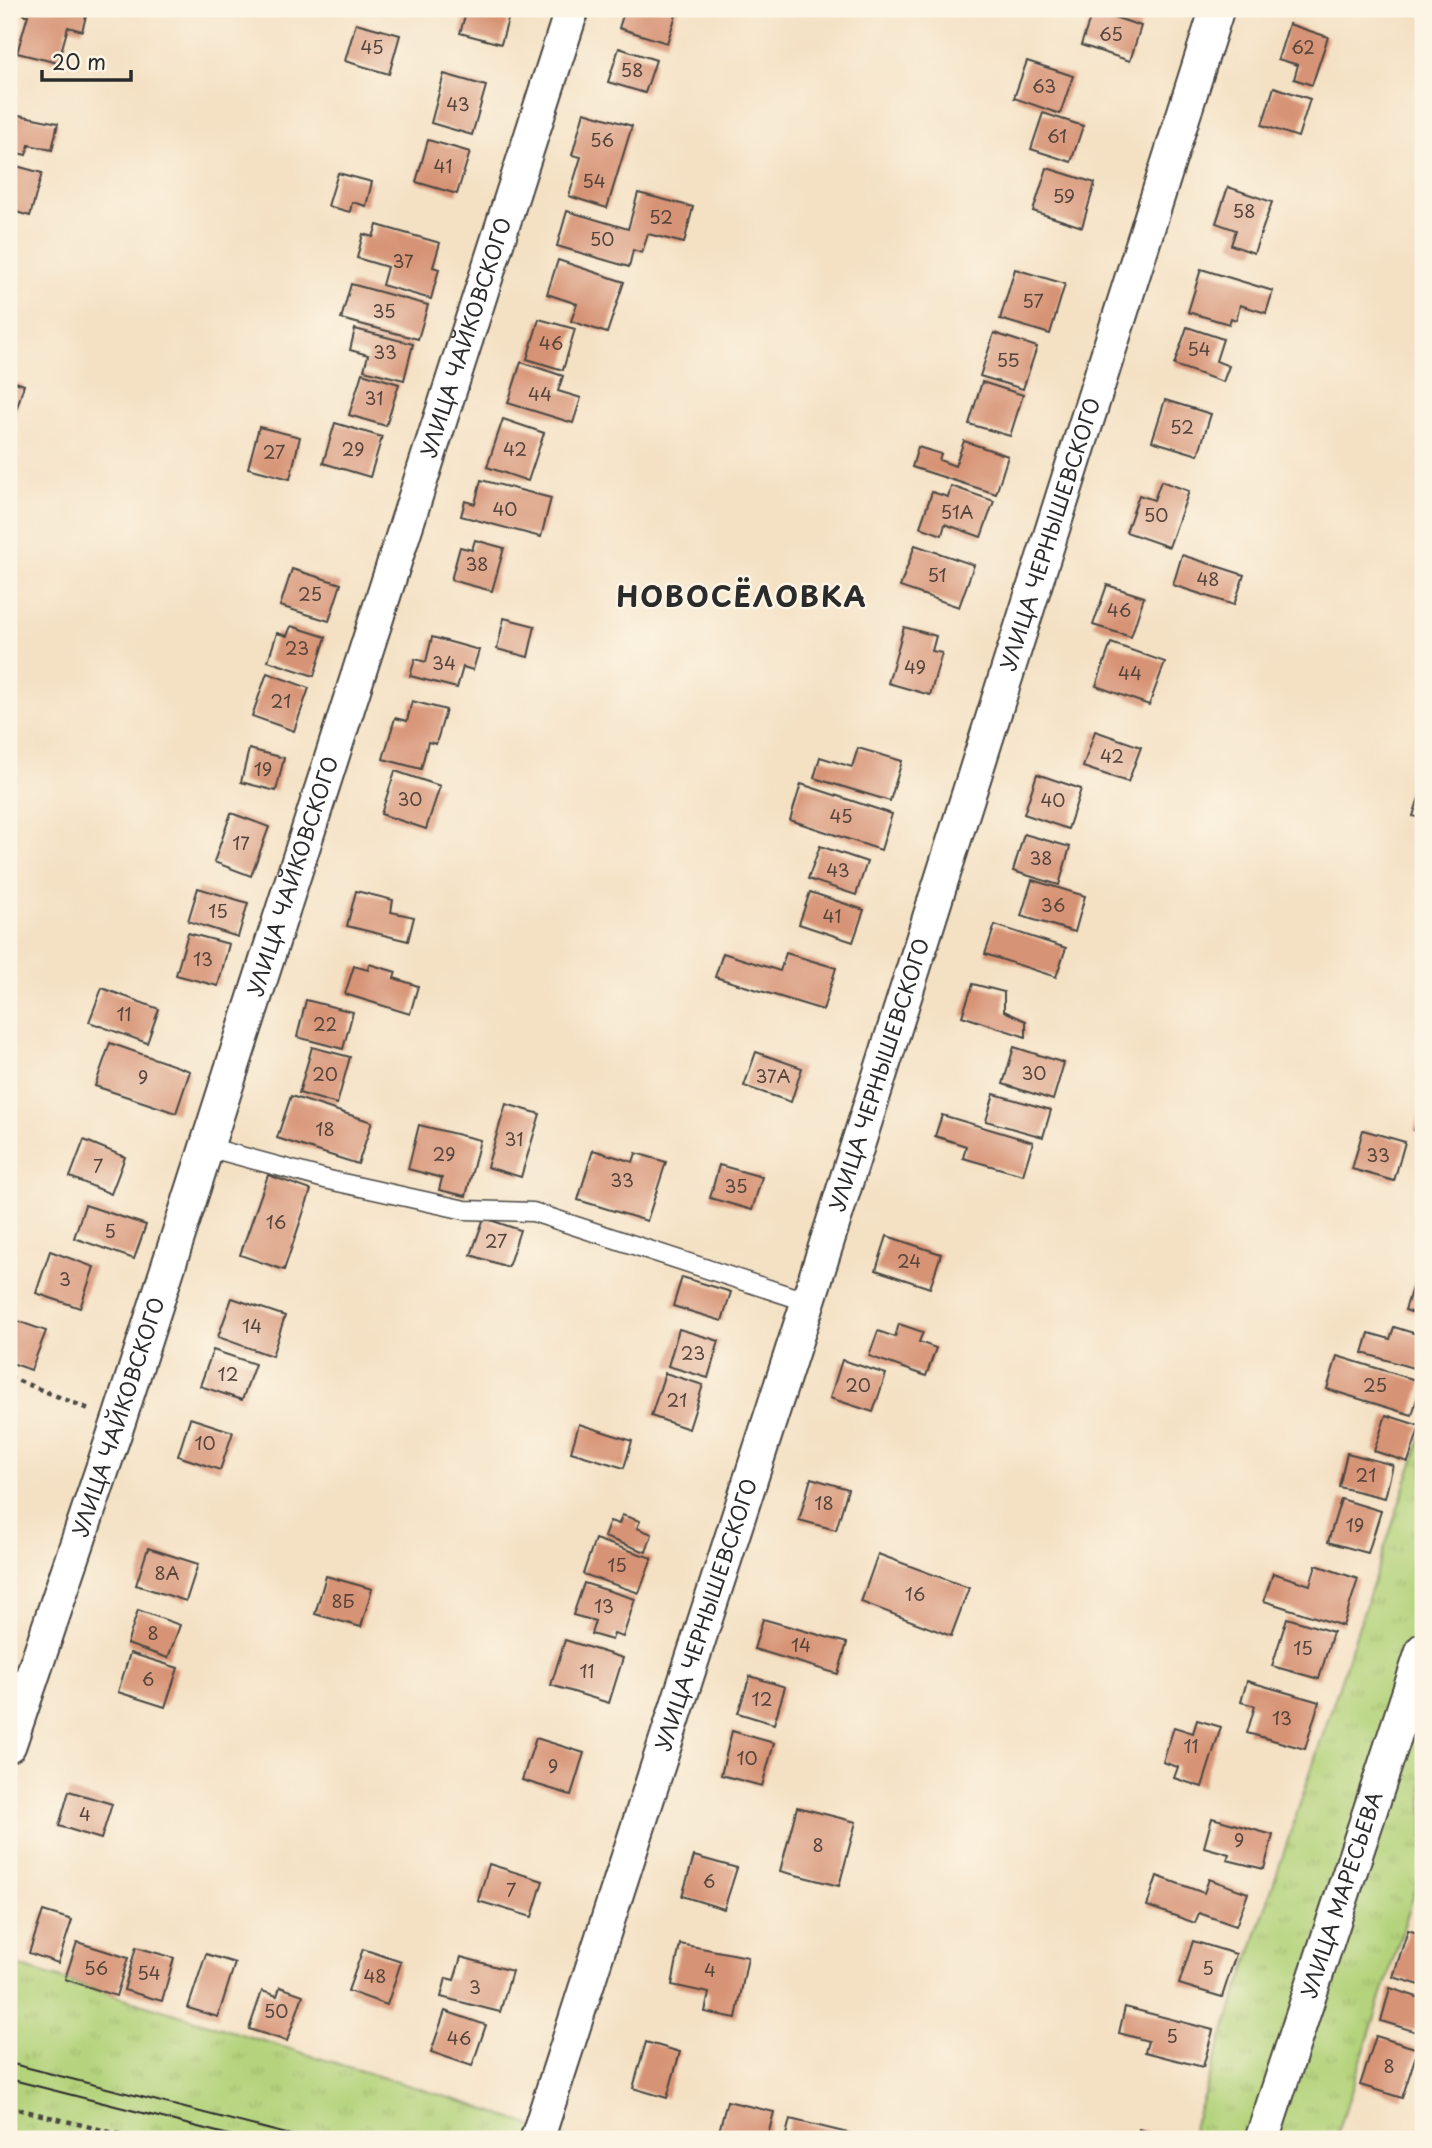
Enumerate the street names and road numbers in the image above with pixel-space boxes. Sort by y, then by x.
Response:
street label: УЛИЦА ЧАЙКОВСКОГО [411,213,518,461]
street label: УЛИЦА ЧЕРНЫШЕВСКОГО [991,393,1107,674]
street label: УЛИЦА ЧАЙКОВСКОГО [238,752,345,1000]
street label: УЛИЦА ЧЕРНЫШЕВСКОГО [820,934,936,1215]
street label: УЛИЦА ЧАЙКОВСКОГО [63,1293,171,1540]
street label: УЛИЦА ЧЕРНЫШЕВСКОГО [646,1474,764,1755]
street label: УЛИЦА МАРЕСЬЕВА [1292,1787,1389,2002]

